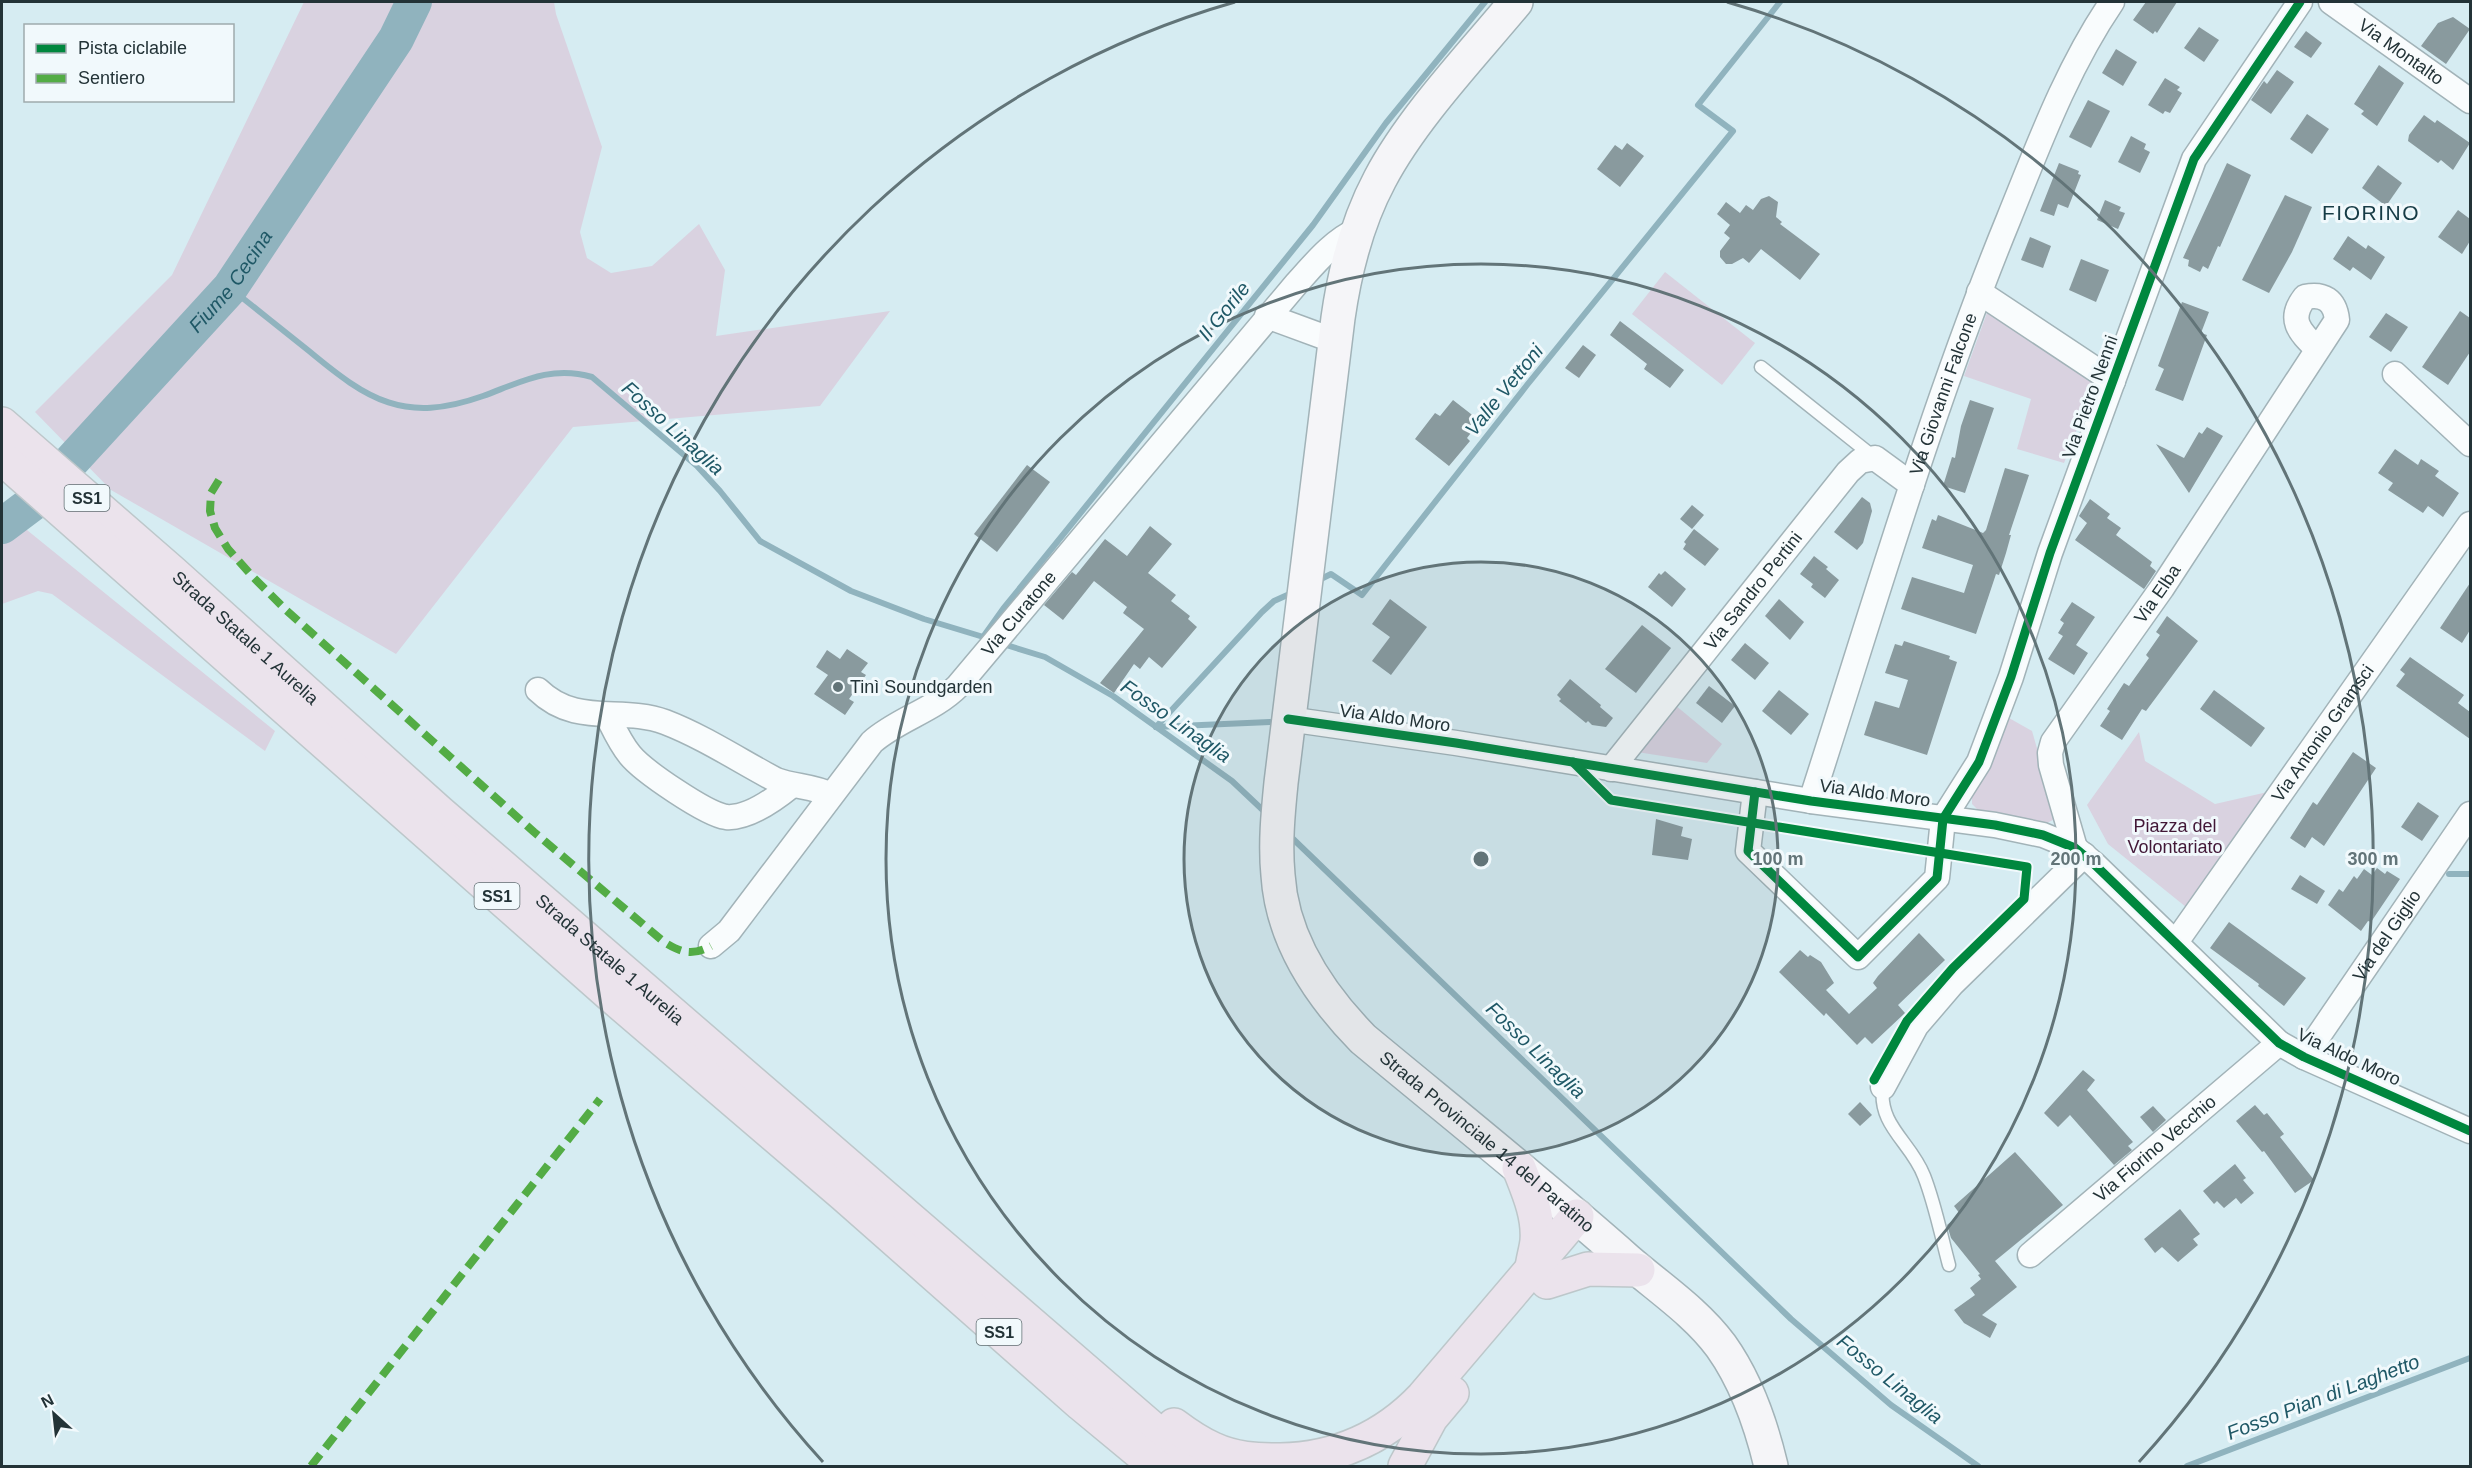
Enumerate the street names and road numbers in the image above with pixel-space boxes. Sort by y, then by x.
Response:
street label: Via Montalto [2355,15,2448,89]
street label: Via Giovanni Falcone [1906,310,1981,478]
street label: Via Pietro Nenni [2058,333,2122,461]
road number: SS1 [64,485,110,511]
street label: Via Sandro Pertini [1700,528,1806,654]
street label: Via Elba [2130,560,2185,627]
street label: Strada Statale 1 Aurelia [168,567,323,709]
street label: Via Curatone [978,567,1060,660]
street label: Via Antonio Gramsci [2268,661,2378,806]
street label: Via Aldo Moro [1338,700,1452,736]
street label: Via Aldo Moro [1818,775,1932,811]
road number: SS1 [474,883,520,909]
street label: Via del Giglio [2349,886,2425,985]
street label: Strada Statale 1 Aurelia [532,890,689,1030]
street label: Via Aldo Moro [2294,1024,2404,1090]
street label: Strada Provinciale 14 del Paratino [1376,1047,1598,1237]
street label: Via Fiorino Vecchio [2090,1091,2220,1206]
road number: SS1 [976,1319,1022,1345]

